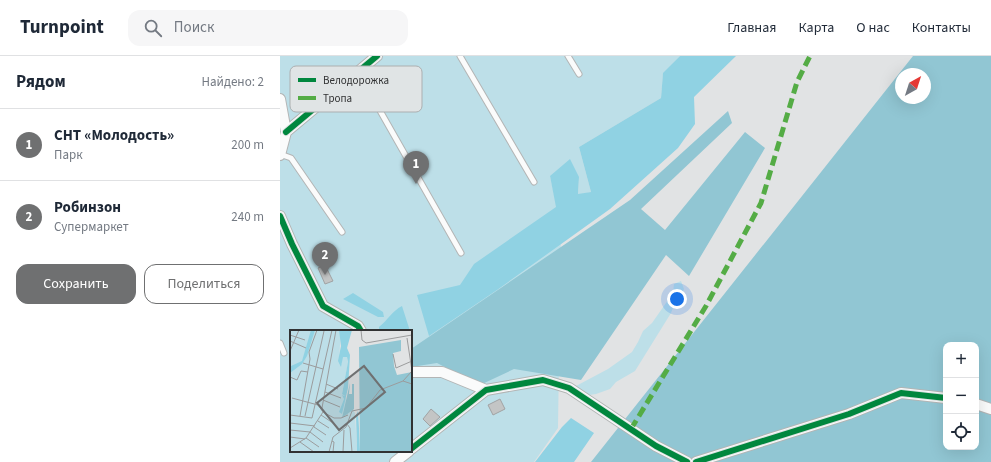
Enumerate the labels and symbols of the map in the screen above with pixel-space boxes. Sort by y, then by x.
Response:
legend [290,66,422,112]
north arrow [895,68,931,104]
text: Велодорожка [323,73,389,88]
text: Тропа [323,91,352,106]
pin: 1 [403,151,429,184]
pin: 2 [312,242,338,275]
your location [667,289,687,309]
inset map [290,330,412,452]

